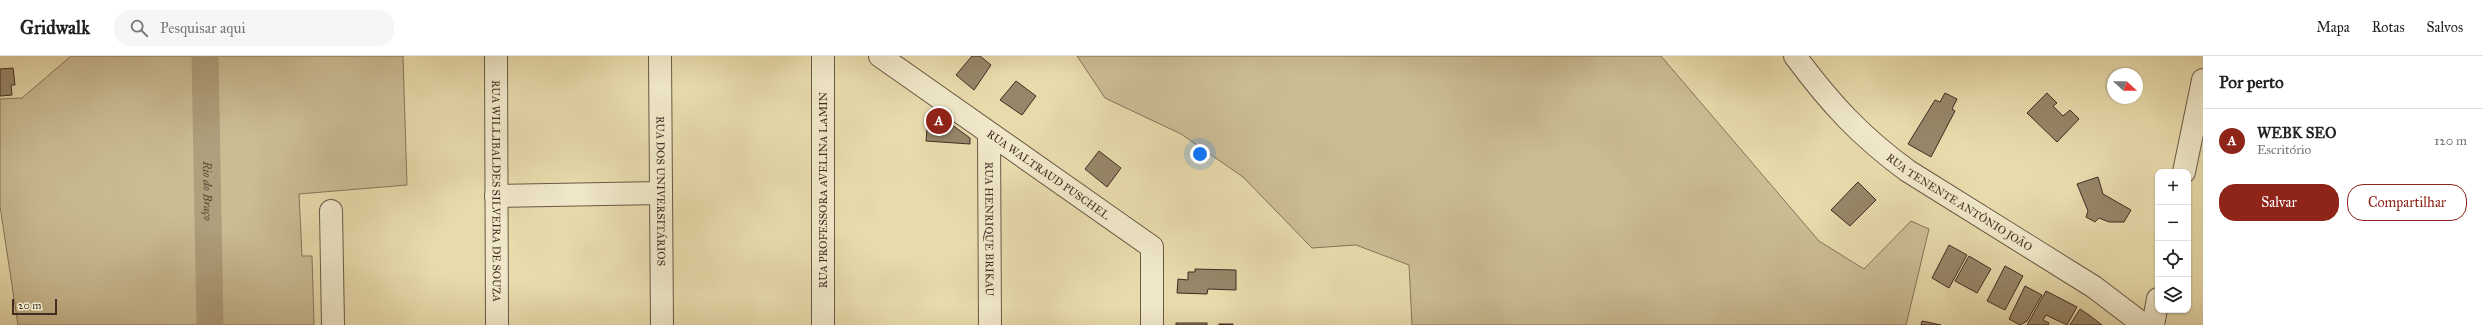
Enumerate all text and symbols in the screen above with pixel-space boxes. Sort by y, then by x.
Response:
search box [114,10,394,46]
text: Gridwalk [20,16,90,39]
icon: search [128,17,150,39]
text: Pesquisar aqui [160,19,246,37]
text: Mapa [2316,19,2350,36]
text: Rotas [2372,19,2405,36]
text: Salvos [2427,19,2463,36]
north arrow [2107,68,2143,104]
text: Por perto [2219,72,2284,93]
street label: RUA WILLIBALDES SILVEIRA DE SOUZA [489,80,503,303]
street label: RUA PROFESSORA AVELINA LAMIN [817,92,830,288]
pin: A [926,106,952,136]
street label: RUA DOS UNIVERSITÁRIOS [653,116,668,266]
text: WEBK SEO [2257,124,2336,142]
street label: RUA WALTRAUD PUSCHEL [984,127,1112,222]
text: A [2228,133,2236,149]
text: 120 m [2434,133,2467,149]
text: Escritório [2257,142,2311,158]
your location [1190,144,1210,164]
street label: RUA TENENTE ANTÔNIO JOÃO [1884,151,2035,254]
water label: Rio do Braço [200,160,215,221]
street label: RUA HENRIQUE BRIKAU [982,162,996,296]
map controls [2155,169,2191,313]
button: + [2155,169,2191,205]
button: Salvar [2219,184,2339,221]
button: Compartilhar [2347,184,2467,221]
button: − [2155,205,2191,241]
button: locate [2155,241,2191,277]
button: layers [2155,277,2191,313]
scale bar [12,297,57,316]
text: 20 m [18,299,41,312]

